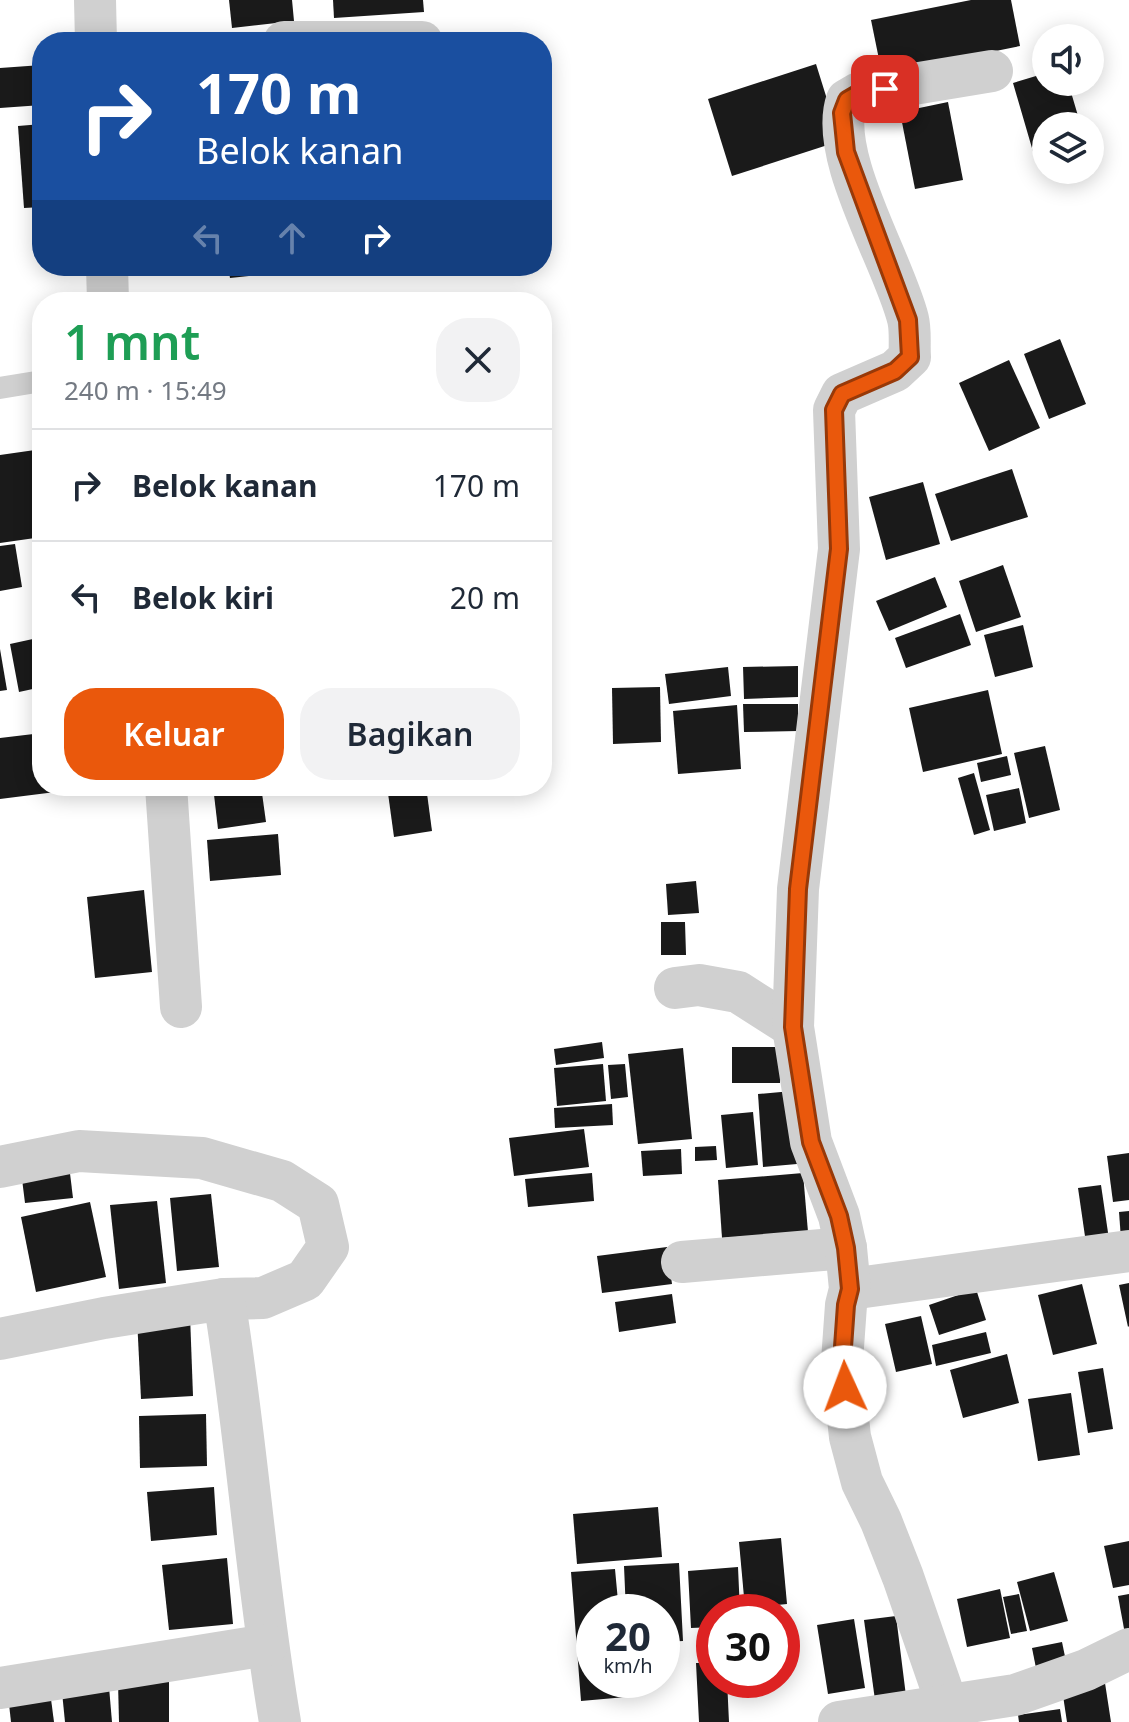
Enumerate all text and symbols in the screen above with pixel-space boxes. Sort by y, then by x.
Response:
map controls [1032,24,1104,184]
button: sound [1032,24,1104,96]
text: 170 m [196,54,361,130]
pin [851,55,919,123]
icon: right [64,64,168,168]
icon: arrive [863,67,907,111]
button: layers [1032,112,1104,184]
text: Belok kanan [196,126,403,175]
icon: left [186,216,230,260]
icon: ahead [270,216,314,260]
icon: right [354,216,398,260]
text: 1 mnt [64,309,200,374]
button: close [436,318,520,402]
text: 240 m · 15:49 [64,372,227,408]
icon: right [64,463,108,507]
text: Belok kanan [132,465,318,506]
text: 170 m [433,465,520,506]
icon: left [64,575,108,619]
text: Belok kiri [132,577,274,618]
text: 20 m [450,577,520,618]
button: Keluar [64,688,284,780]
button: Bagikan [300,688,520,780]
position arrow [803,1345,887,1429]
speed limit sign: 30 [696,1594,800,1698]
text: 20 [605,1608,651,1663]
text: km/h [603,1652,653,1679]

